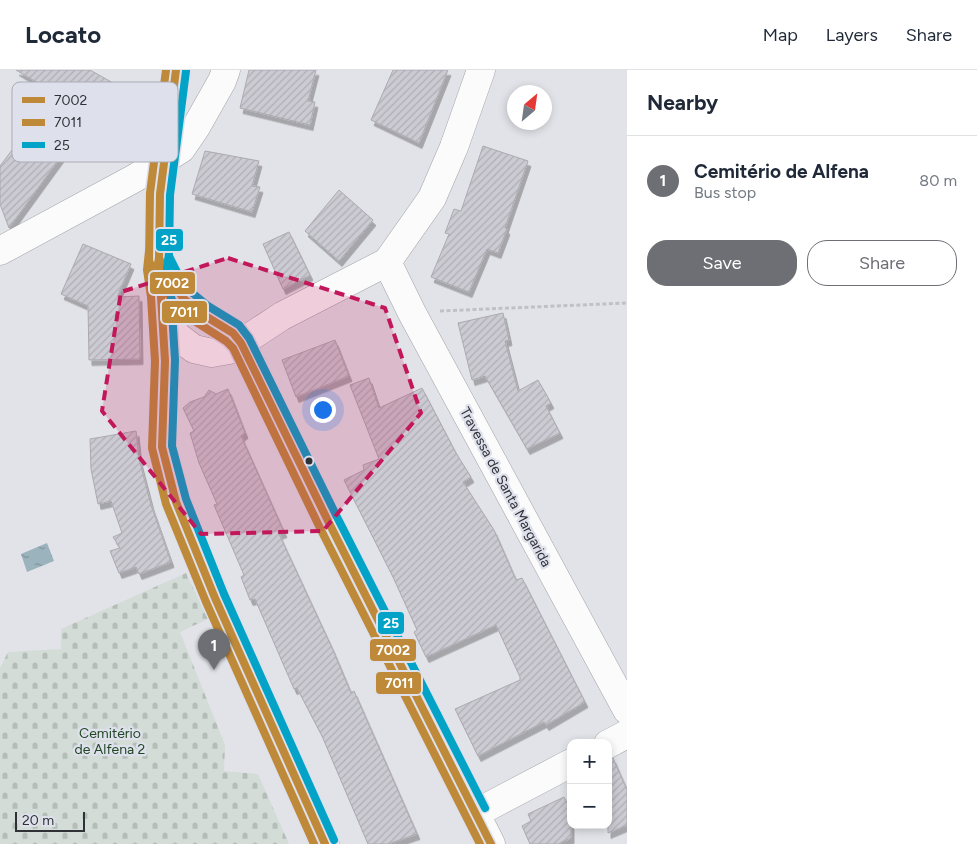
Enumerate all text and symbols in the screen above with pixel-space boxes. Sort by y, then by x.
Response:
text: Locato [25,20,101,49]
text: Map [763,24,798,46]
text: Layers [826,24,878,46]
text: Share [906,24,952,46]
legend [12,82,178,162]
north arrow [507,85,552,130]
text: Nearby [647,90,718,115]
text: 7002 [54,92,87,109]
text: 7011 [54,114,82,131]
text: 25 [54,137,70,154]
text: Cemitério de Alfena [694,160,869,183]
text: 1 [660,171,666,190]
text: 80 m [919,171,957,190]
text: Bus stop [694,183,756,202]
line badge: 25 [155,228,184,252]
text: 25 [161,232,177,249]
button: Save [647,240,797,286]
button: Share [807,240,957,286]
line badge: 7002 [149,271,196,295]
text: 7002 [155,275,189,292]
line badge: 7011 [161,300,208,324]
text: 7011 [170,304,198,321]
your location [310,397,336,423]
street label: Travessa de Santa Margarida [456,405,555,570]
unlabelled marker [304,456,314,466]
line badge: 25 [377,611,405,635]
text: 25 [383,615,399,632]
pin: 1 [198,629,230,670]
line badge: 7002 [369,638,417,662]
text: 7002 [376,642,410,659]
line badge: 7011 [375,671,422,695]
text: 7011 [385,675,413,692]
park label: Cemitério de Alfena 2 [75,725,145,758]
map controls [567,739,612,829]
button: + [567,739,612,784]
button: − [567,784,612,829]
scale bar [15,809,85,832]
text: 20 m [22,812,54,829]

